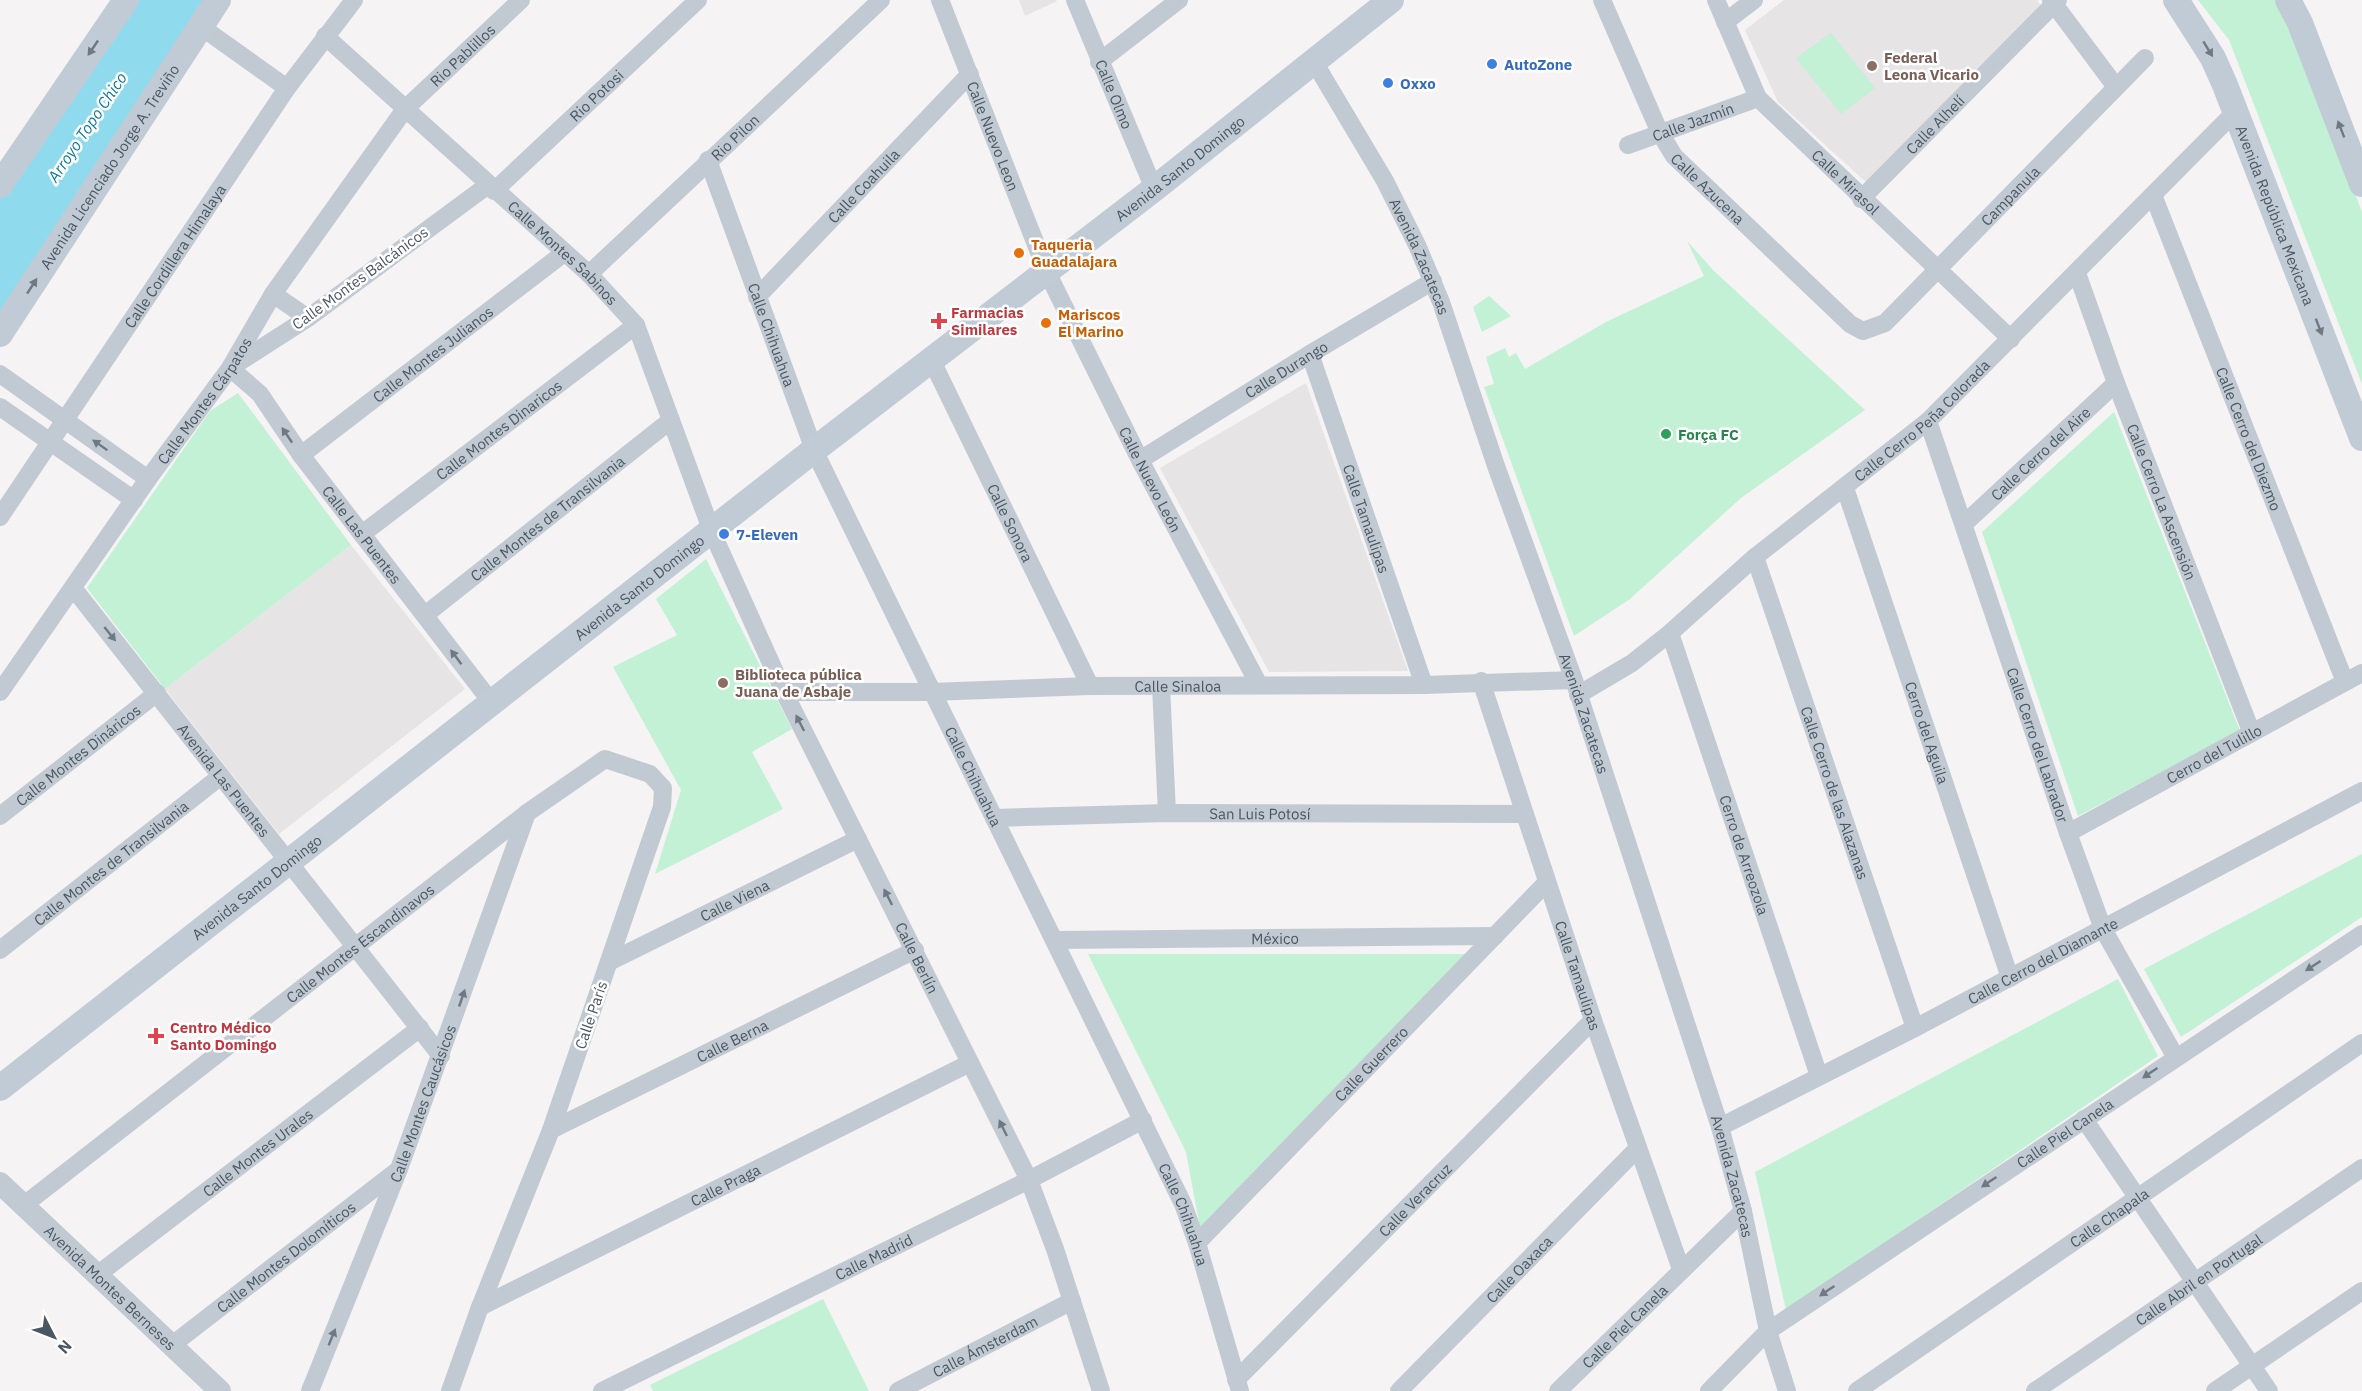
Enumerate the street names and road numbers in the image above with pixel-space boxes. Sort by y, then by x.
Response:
street label: Rio Pablillos [426,20,499,90]
street label: Calle Olmo [1091,57,1137,132]
street label: Avenida Licenciado Jorge A. Treviño [36,60,183,273]
street label: Rio Potosi [565,65,627,125]
street label: Calle Nuevo Leon [963,78,1023,194]
street label: Calle Alhelí [1902,91,1968,158]
street label: Calle Jazmín [1650,98,1736,145]
street label: Rio Pilon [707,110,763,164]
street label: Avenida Santo Domingo [1111,111,1248,225]
street label: Avenida República Mexicana [2232,122,2319,308]
street label: Calle Coahuila [823,144,903,227]
street label: Calle Mirasol [1808,145,1884,218]
street label: Calle Azucena [1667,149,1749,228]
street label: Campanula [1976,162,2044,229]
street label: Calle Cordillera Himalaya [120,180,229,332]
street label: Avenida Zacatecas [1386,195,1454,317]
street label: Calle Montes Sabinos [504,196,622,309]
street label: Calle Montes Balcánicos [288,222,432,334]
street label: Calle Chihuahua [744,280,799,389]
street label: Calle Montes Julianos [369,302,497,406]
street label: Calle Montes Cárpatos [153,334,255,468]
street label: Calle Durango [1241,336,1331,402]
street label: Calle Cerro Peña Colorada [1850,355,1994,485]
street label: Calle Cerro del Diezmo [2212,364,2286,513]
street label: Calle Montes Dinaricos [432,376,566,484]
street label: Calle Cerro del Aire [1986,402,2094,504]
street label: Calle Cerro La Ascensión [2123,421,2201,582]
street label: Calle Nuevo León [1115,423,1186,535]
street label: Calle Montes de Transilvania [466,451,628,585]
street label: Calle Tamaulipas [1339,461,1394,576]
street label: Calle Sonora [984,480,1038,565]
street label: Calle Las Puentes [318,482,406,587]
street label: Avenida Santo Domingo [570,530,708,644]
street label: Avenida Zacatecas [1555,650,1613,776]
street label: Calle Cerro del Labrador [2003,665,2073,825]
street label: Calle Sinaloa [1134,676,1221,695]
street label: Cerro del Aguila [1901,679,1953,786]
street label: Calle Montes Dináricos [12,700,144,810]
street label: Calle Cerro de las Alazanas [1797,704,1873,882]
street label: Avenida Las Puentes [174,720,275,841]
street label: Cerro del Tulillo [2163,720,2265,787]
street label: Calle Chihuahua [941,723,1006,829]
street label: Cerro de Arreozola [1716,792,1774,917]
street label: Calle Montes de Transilvania [30,796,192,930]
street label: San Luis Potosí [1209,804,1311,823]
street label: Avenida Santo Domingo [188,830,325,944]
street label: Calle Viena [697,875,772,925]
street label: Calle Montes Escandinavos [282,879,438,1007]
street label: Calle Cerro del Diamante [1964,913,2121,1008]
street label: Calle Tamaulipas [1551,918,1605,1033]
street label: Calle Berlín [892,919,943,996]
street label: México [1251,928,1299,948]
street label: Calle París [571,978,611,1052]
street label: Calle Berna [693,1015,771,1066]
street label: Calle Montes Caucásicos [385,1022,460,1185]
street label: Calle Guerrero [1330,1022,1412,1105]
street label: Calle Piel Canela [2013,1094,2117,1172]
street label: Calle Montes Urales [198,1104,316,1201]
street label: Avenida Zacatecas [1707,1112,1758,1239]
street label: Calle Veracruz [1374,1159,1455,1240]
street label: Calle Praga [687,1160,763,1210]
street label: Calle Chihuahua [1155,1160,1213,1268]
street label: Calle Chapala [2066,1183,2152,1251]
street label: Calle Montes Dolomíticos [213,1197,359,1317]
street label: Avenida Montes Berneses [41,1221,180,1354]
street label: Calle Madrid [832,1230,916,1284]
street label: Calle Abril en Portugal [2132,1230,2266,1329]
street label: Calle Oaxaca [1482,1231,1556,1307]
street label: Calle Piel Canela [1578,1280,1672,1372]
street label: Calle Ámsterdam [929,1311,1041,1381]

